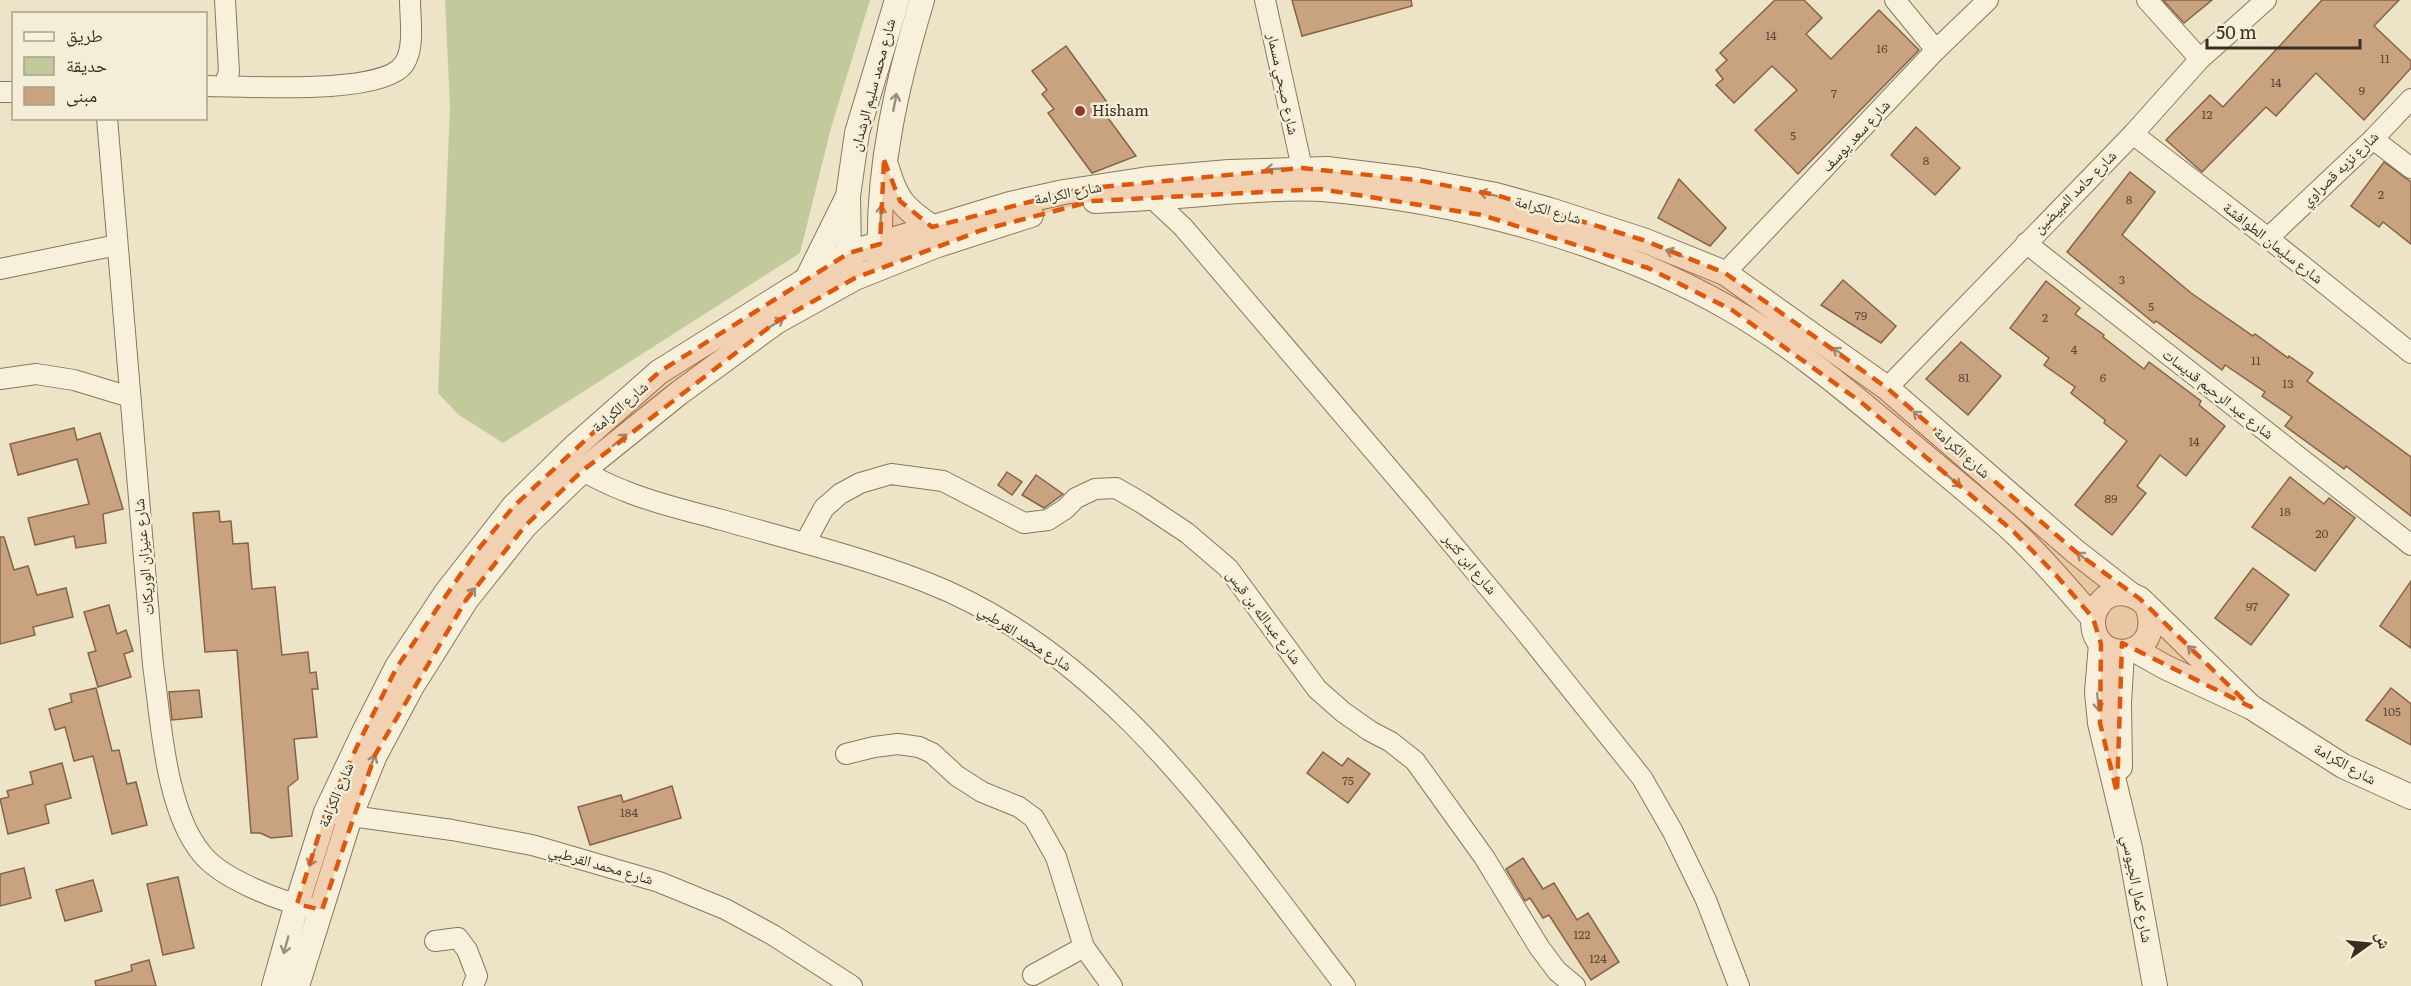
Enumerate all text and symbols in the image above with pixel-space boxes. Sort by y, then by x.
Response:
legend [12,12,207,120]
scale bar [2207,12,2360,50]
street label: شارع محمد سليم الرشدان [843,16,900,154]
text: 50 m [2216,18,2257,45]
text: طريق [66,21,103,48]
house number: 14 [1765,26,1777,44]
street label: شارع صبحي مسمار [1260,30,1307,137]
house number: 16 [1876,39,1888,57]
house number: 11 [2380,49,2390,67]
text: حديقة [66,51,107,78]
house number: 14 [2270,73,2282,91]
text: مبنى [66,81,97,108]
house number: 9 [2359,81,2365,99]
house number: 7 [1831,84,1837,102]
one-way arrow [890,93,901,113]
street label: شارع سعد يوسف [1815,93,1895,176]
place label: Hisham [1092,98,1149,121]
marker: Hisham [1073,104,1087,118]
house number: 12 [2202,105,2212,123]
street label: شارع نزيه قصراوي [2295,125,2384,212]
house number: 5 [1790,126,1796,144]
street label: شارع حامد المبيضين [2027,144,2121,238]
house number: 8 [1923,151,1930,169]
one-way arrow [1265,164,1285,175]
street label: شارع الكرامة [1032,174,1104,209]
house number: 2 [2378,185,2384,203]
one-way arrow [1479,188,1499,199]
street label: شارع الكرامة [1512,188,1585,229]
house number: 8 [2126,190,2133,208]
street label: شارع سليمان الطوافشة [2219,195,2329,289]
one-way arrow [876,204,887,224]
one-way arrow [1665,246,1684,257]
house number: 3 [2119,270,2125,288]
house number: 5 [2148,297,2154,315]
house number: 79 [1855,306,1867,324]
house number: 2 [2042,308,2048,326]
one-way arrow [767,317,783,329]
house number: 4 [2071,340,2078,358]
street label: شارع عبد الرحيم قديسات [2158,342,2280,444]
one-way arrow [1832,347,1848,360]
house number: 11 [2251,351,2261,369]
house number: 81 [1958,368,1970,386]
house number: 6 [2100,368,2107,386]
house number: 13 [2282,374,2294,392]
street label: شارع الكرامة [586,375,652,437]
one-way arrow [1912,410,1928,423]
street label: شارع الكرامة [1930,421,1996,483]
house number: 14 [2188,432,2200,450]
one-way arrow [612,434,628,447]
one-way arrow [1946,474,1962,487]
house number: 89 [2105,489,2117,507]
street label: شارع عنيزان الوريكات [126,498,159,617]
house number: 18 [2279,502,2291,520]
house number: 20 [2315,524,2329,542]
street label: شارع ابن كثير [1438,527,1504,599]
one-way arrow [2076,551,2092,564]
street label: شارع عبدالله بن قيس [1222,564,1309,668]
one-way arrow [464,587,477,603]
house number: 97 [2246,597,2258,615]
street label: شارع محمد القرطبي [973,598,1077,677]
one-way arrow [2187,645,2202,659]
one-way arrow [2093,692,2104,711]
house number: 105 [2383,702,2401,720]
street label: شارع الكرامة [2310,736,2381,789]
one-way arrow [367,754,378,773]
street label: شارع الكرامة [311,758,359,830]
house number: 75 [1342,771,1354,789]
house number: 184 [620,803,638,821]
street label: شارع كمال الجيوسي [2115,833,2160,945]
street label: شارع محمد القرطبي [546,838,657,891]
one-way arrow [306,848,317,867]
north arrow [2339,914,2399,974]
house number: 122 [1573,925,1591,943]
text: ش [2371,929,2398,951]
one-way arrow [279,935,291,954]
house number: 124 [1589,949,1607,967]

